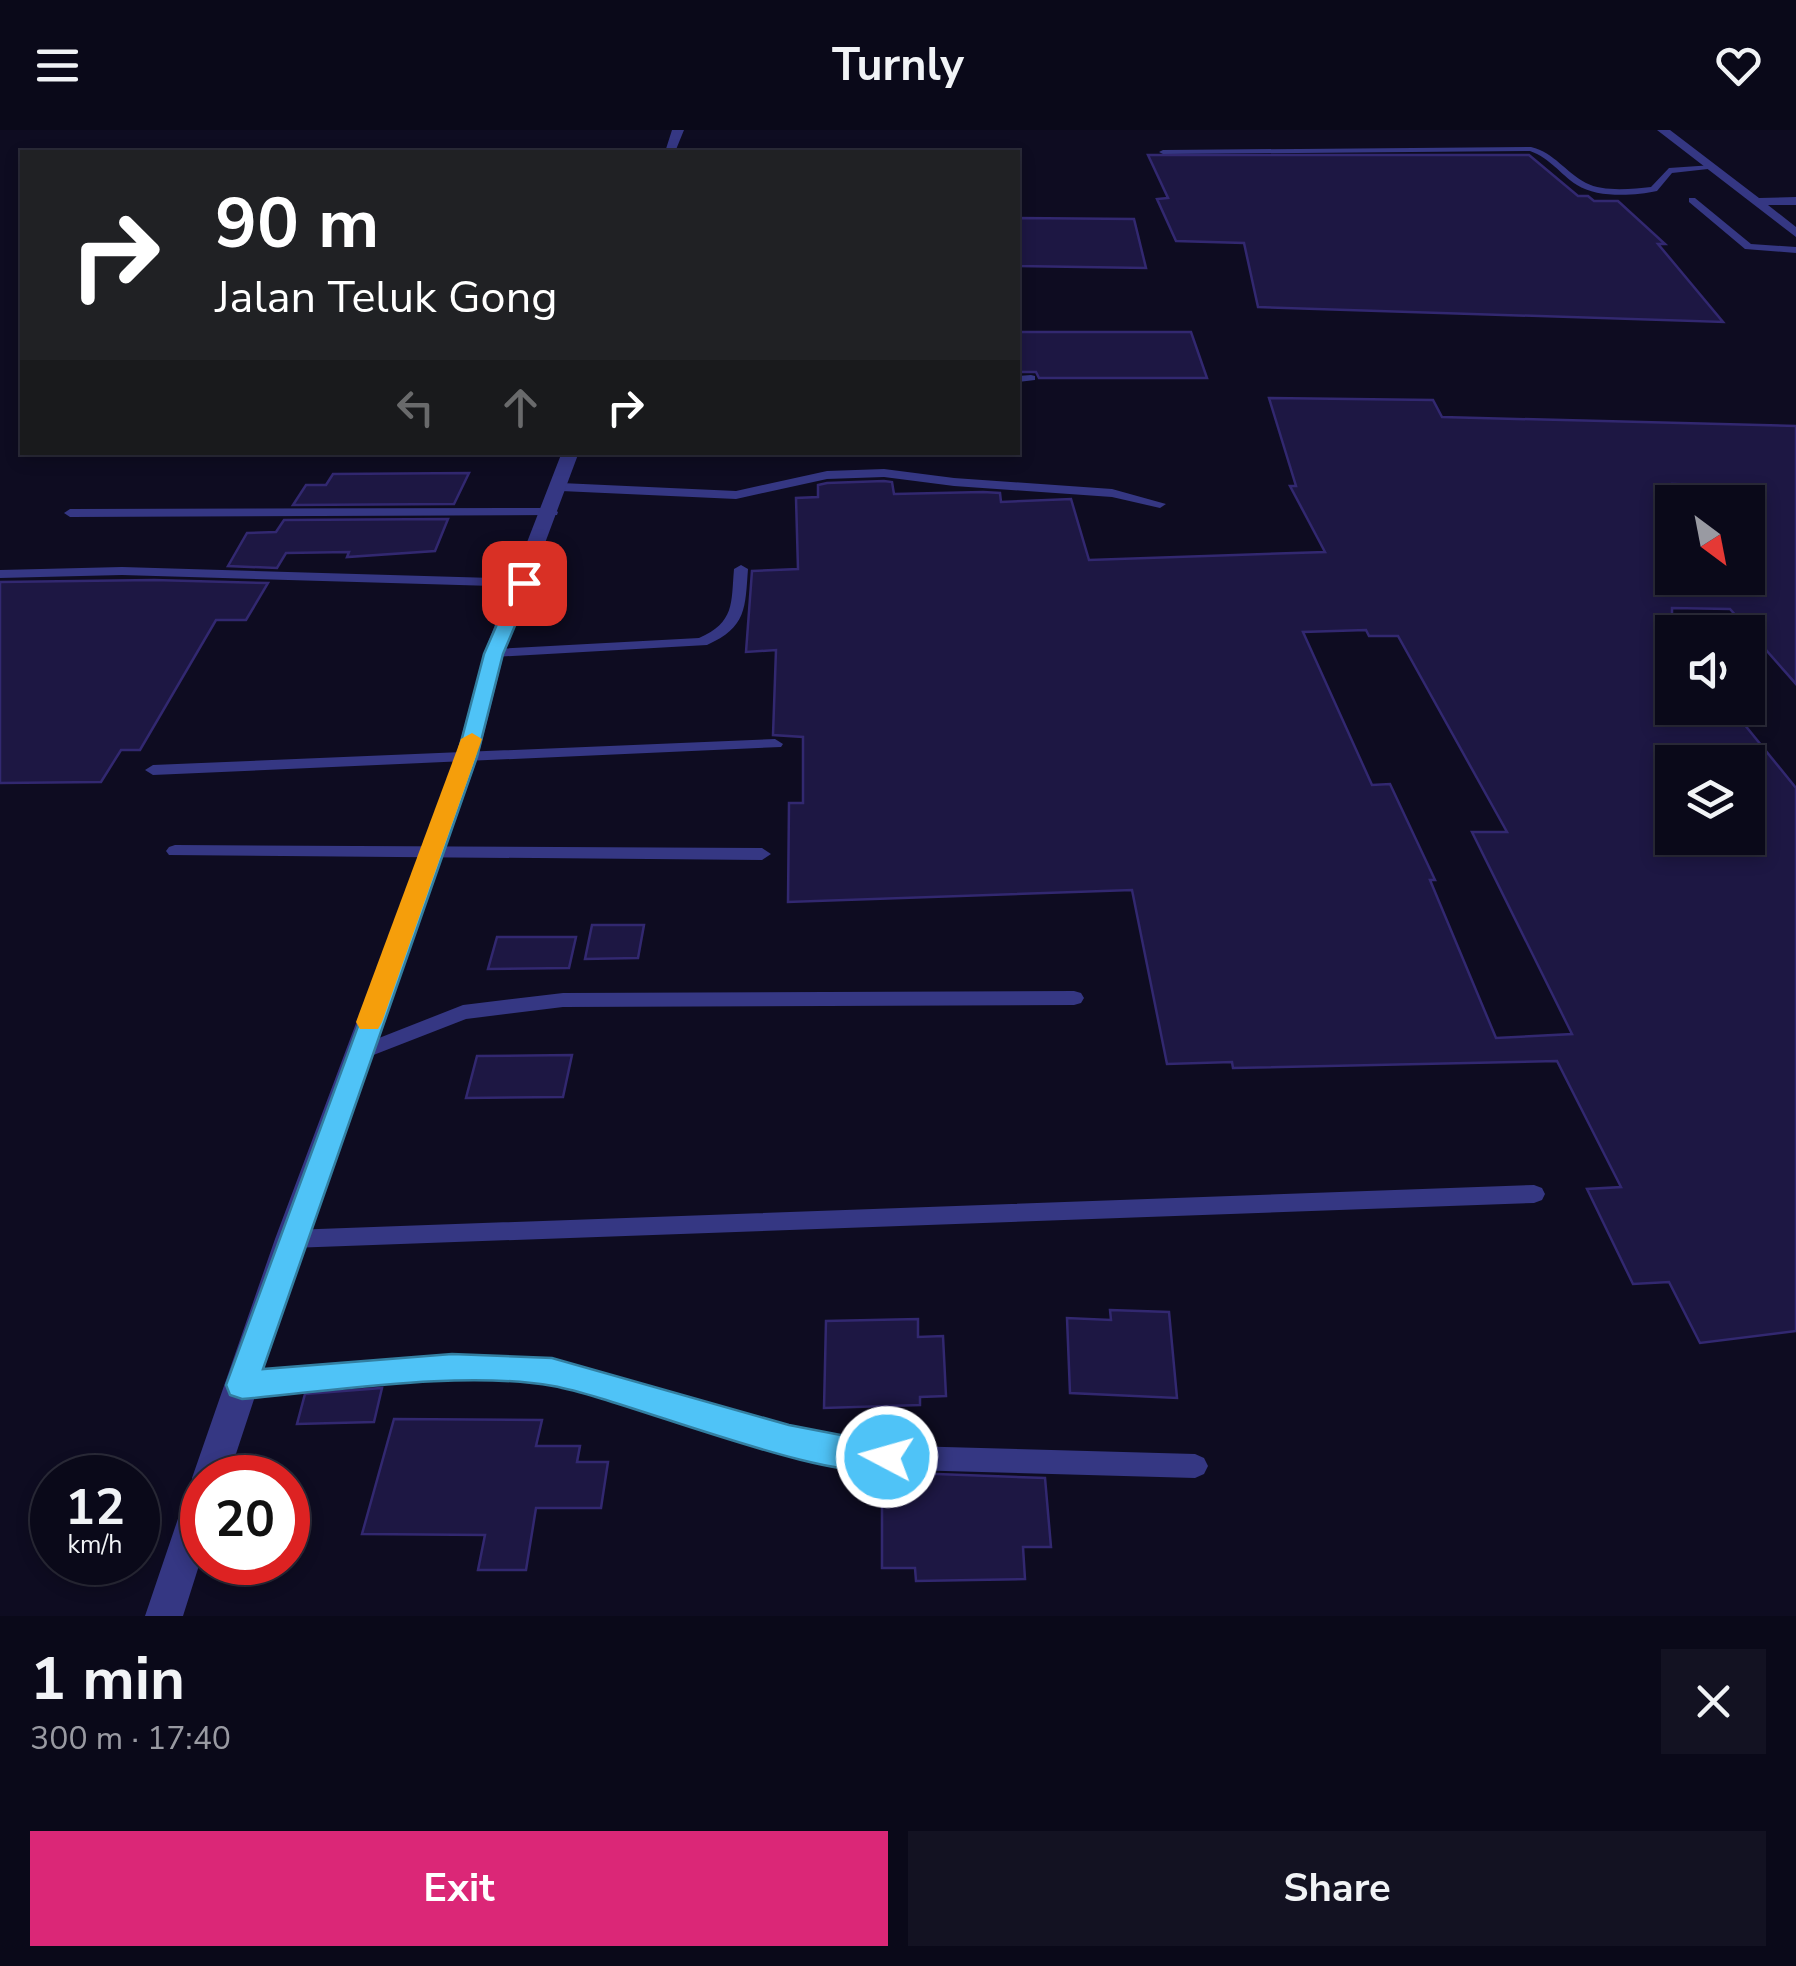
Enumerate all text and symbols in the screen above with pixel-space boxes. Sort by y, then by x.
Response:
text: Turnly [832,35,964,96]
icon: menu [30,38,85,93]
icon: heart [1711,38,1766,93]
text: 90 m [215,176,379,272]
icon: right [50,190,180,320]
text: Jalan Teluk Gong [215,267,558,328]
icon: left [388,380,443,435]
icon: ahead [493,380,548,435]
icon: right [598,380,653,435]
north arrow [1655,485,1765,595]
map controls [1655,485,1765,855]
pin [482,541,567,626]
icon: arrive [497,556,552,611]
button: sound [1655,615,1765,725]
button: layers [1655,745,1765,855]
position arrow [835,1405,939,1509]
speed limit sign: 20 [180,1455,310,1585]
text: 12 [65,1473,125,1542]
text: km/h [67,1528,123,1562]
text: 1 min [30,1638,185,1720]
button: close [1661,1649,1766,1754]
text: 300 m · 17:40 [30,1717,231,1760]
button: Exit [30,1831,888,1946]
button: Share [908,1831,1766,1946]

